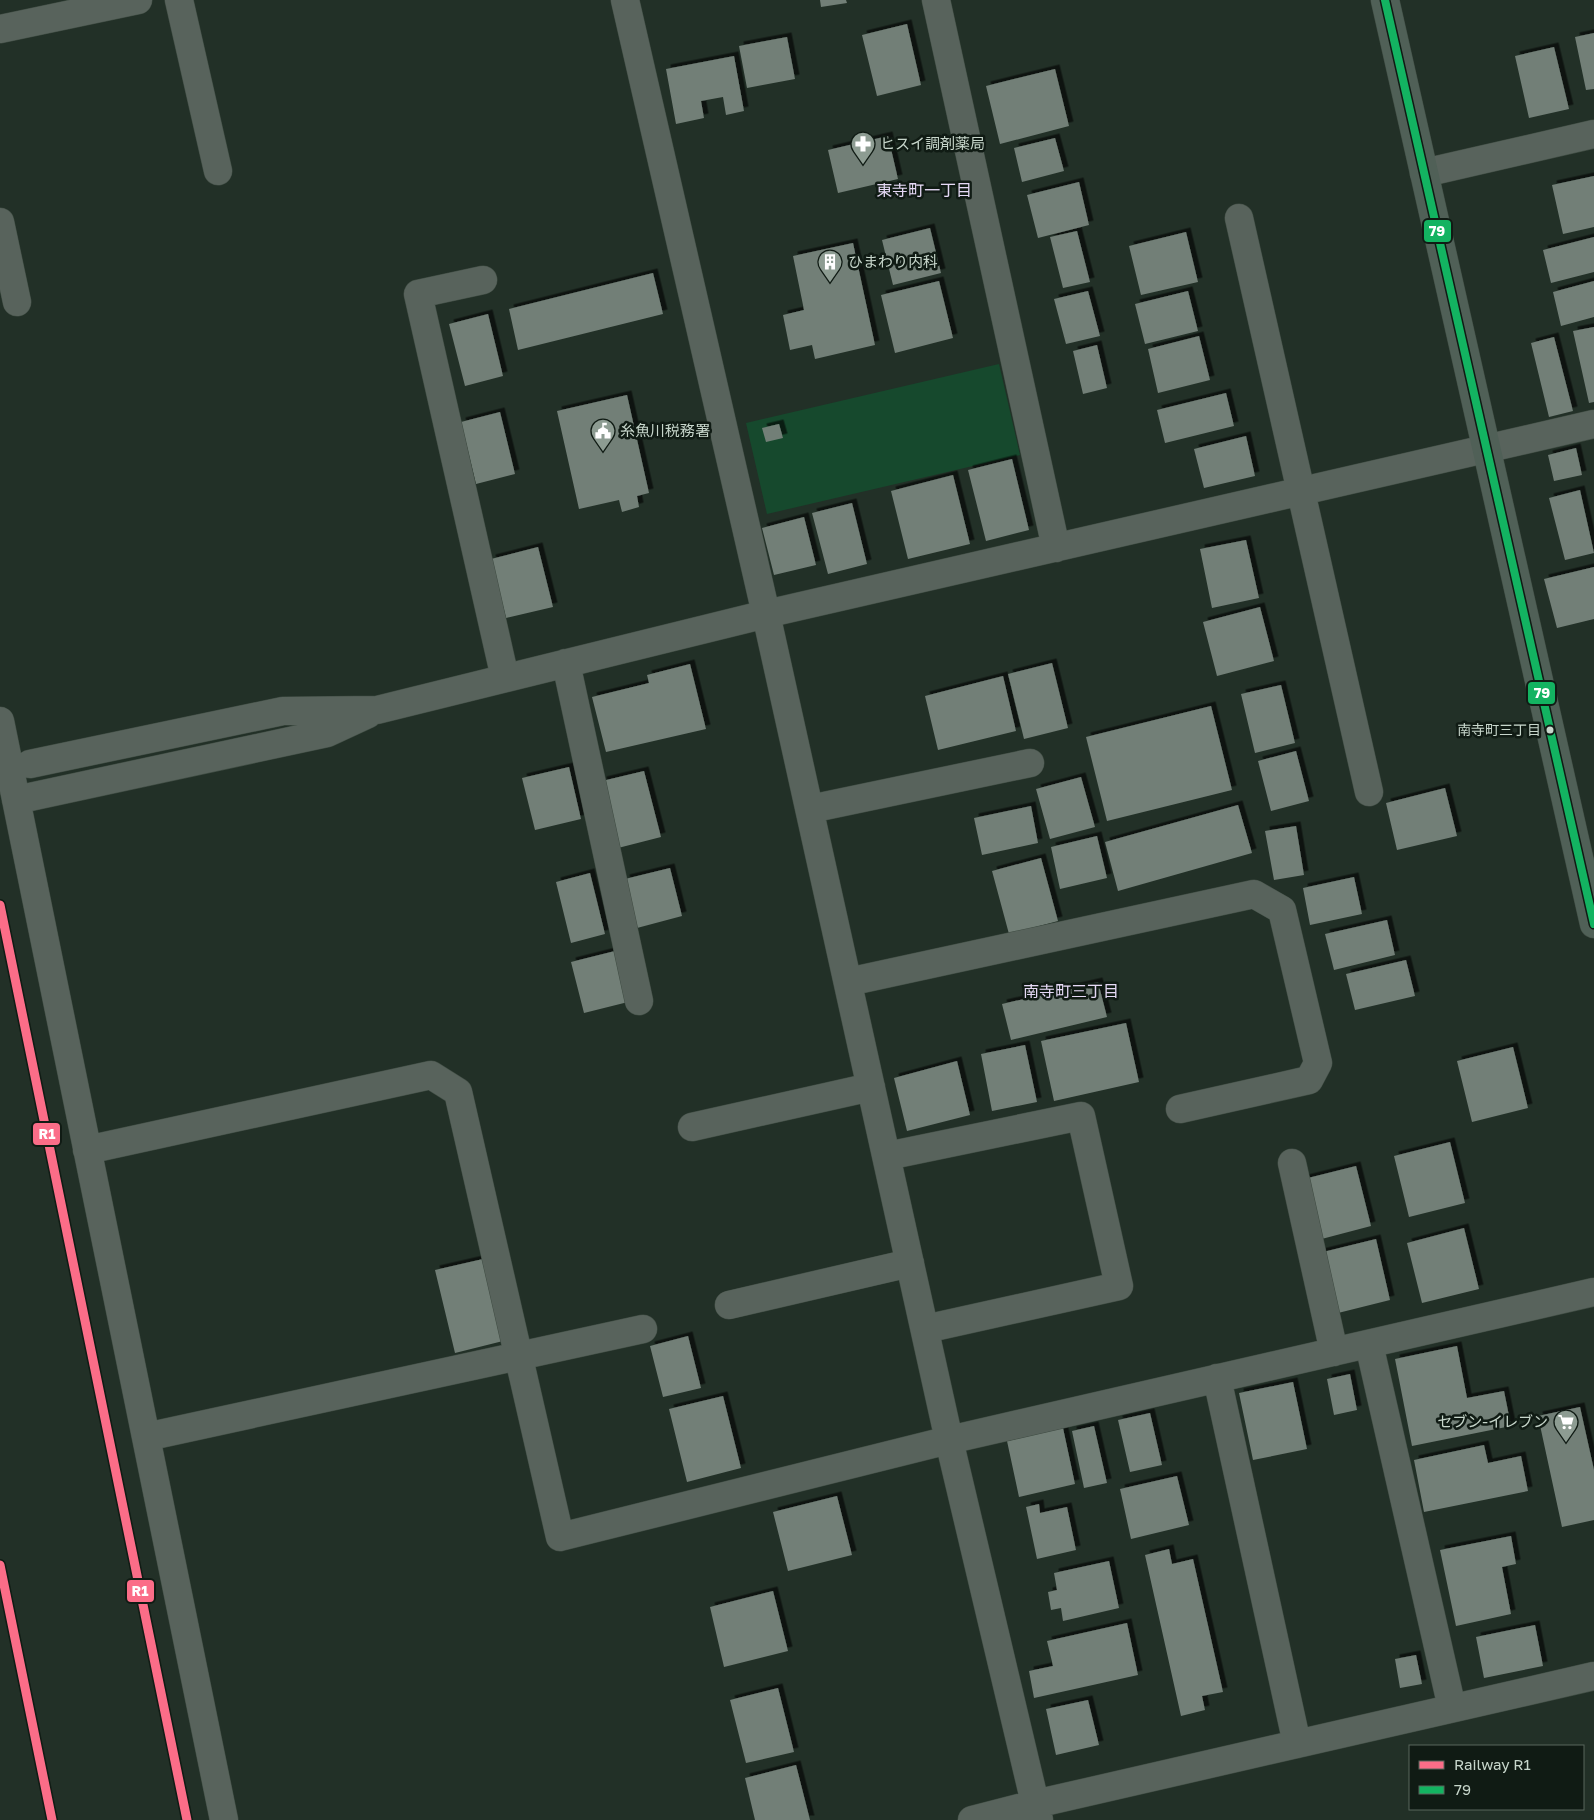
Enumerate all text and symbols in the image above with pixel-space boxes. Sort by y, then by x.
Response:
pharmacy icon: ヒスイ調剤薬局 [850,131,876,165]
place label: ヒスイ調剤薬局 [880,134,985,152]
district label: 東寺町一丁目 [876,180,972,200]
line badge: 79 [1423,219,1452,243]
text: 79 [1429,222,1445,239]
building icon: ひまわり内科 [817,249,843,283]
place label: ひまわり内科 [848,252,938,270]
public building icon: 糸魚川税務署 [590,418,616,452]
place label: 糸魚川税務署 [620,421,710,439]
line badge: 79 [1527,681,1556,705]
text: 79 [1534,684,1550,701]
place label: 南寺町三丁目 [1457,721,1541,738]
marker: 南寺町三丁目 [1545,725,1555,735]
district label: 南寺町三丁目 [1023,981,1119,1001]
line badge: R1 [32,1122,61,1146]
text: R1 [39,1125,55,1142]
supermarket icon: セブン-イレブン [1553,1409,1579,1443]
place label: セブン-イレブン [1437,1412,1548,1430]
line badge: R1 [126,1579,155,1603]
text: R1 [132,1582,148,1599]
legend [1409,1745,1584,1810]
text: Railway R1 [1454,1755,1531,1773]
text: 79 [1454,1780,1471,1798]

